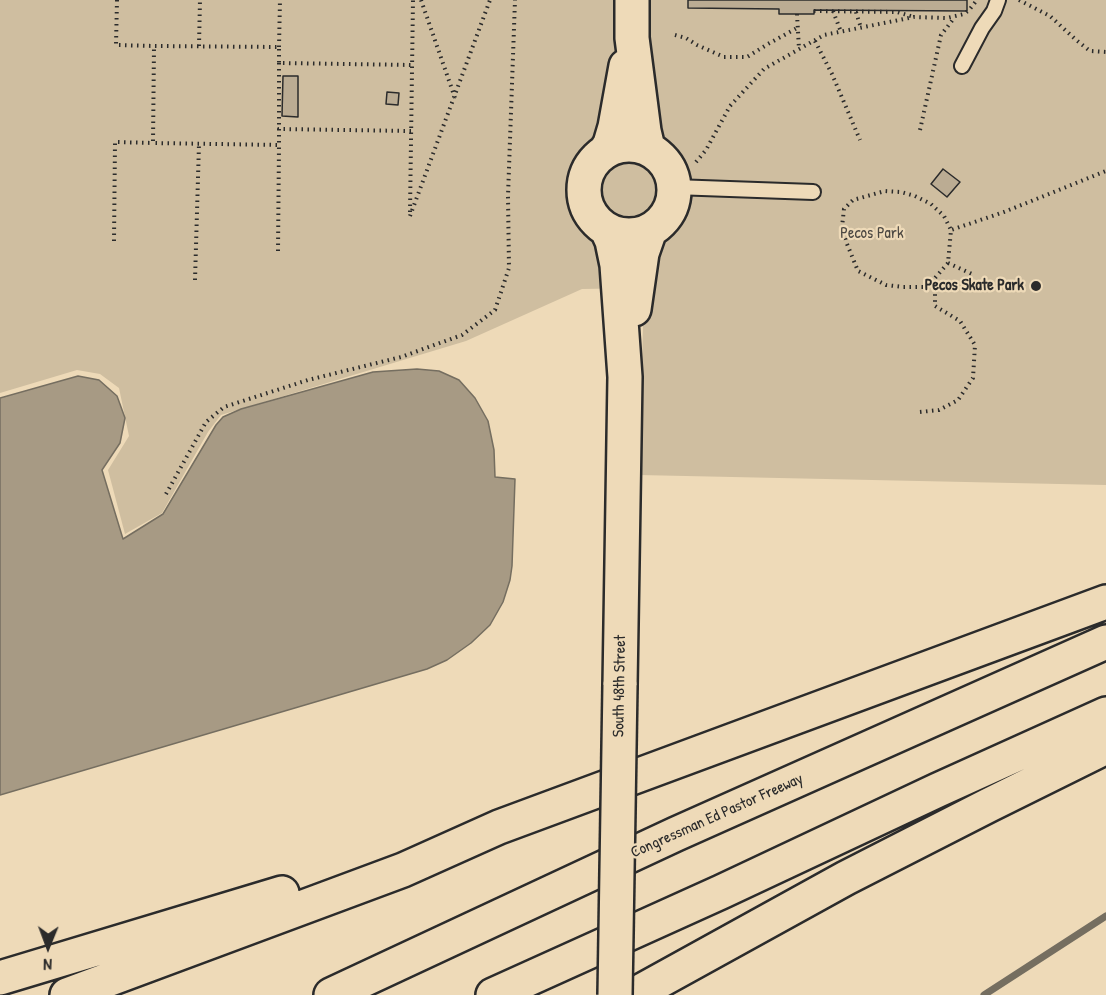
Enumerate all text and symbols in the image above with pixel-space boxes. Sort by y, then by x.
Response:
park label: Pecos Park [840,224,904,244]
place label: Pecos Skate Park [925,276,1024,296]
marker: Pecos Skate Park [1029,279,1043,293]
street label: South 48th Street [610,635,630,737]
street label: Congressman Ed Pastor Freeway [628,769,806,863]
north arrow [18,917,78,977]
text: N [43,954,52,976]

